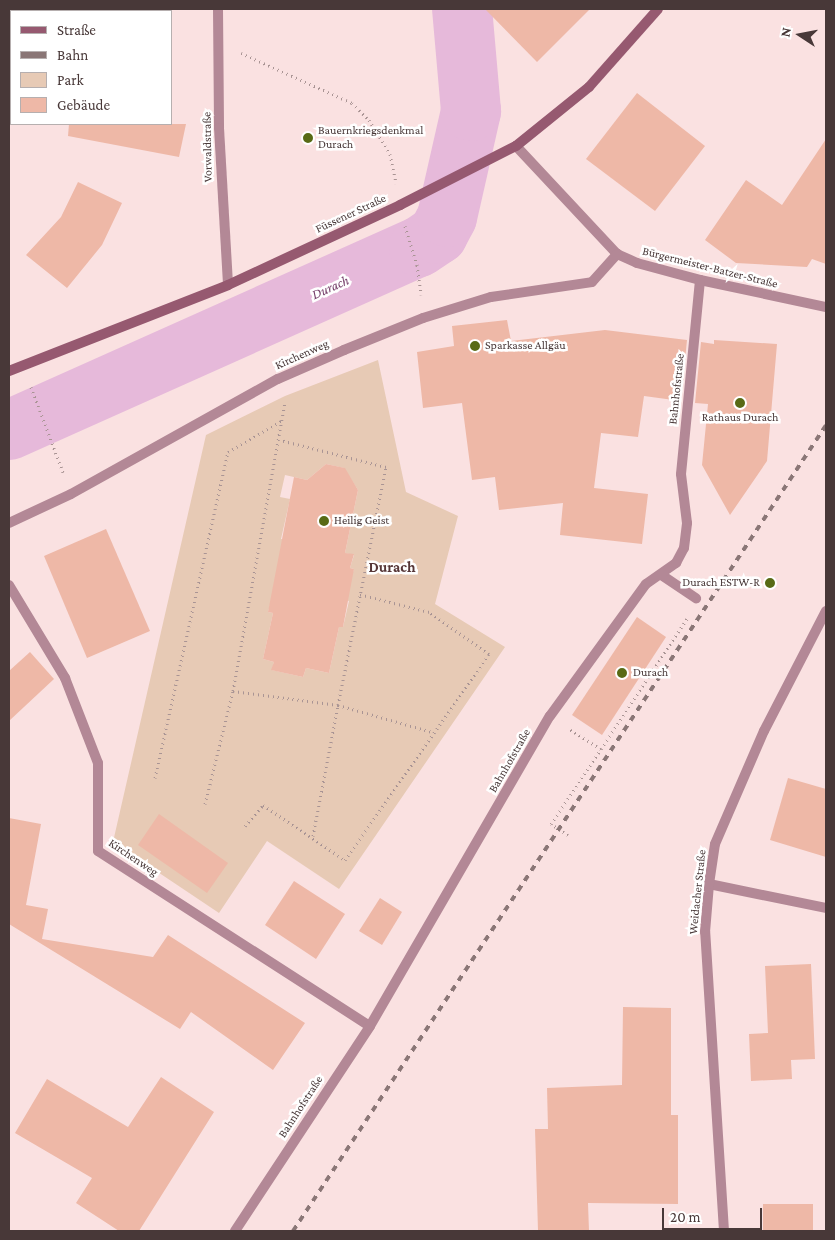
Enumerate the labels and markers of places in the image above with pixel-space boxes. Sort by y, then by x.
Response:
place label: Bauernkriegsdenkmal Durach [318,124,423,152]
marker: Bauernkriegsdenkmal Durach [302,132,314,144]
place label: Sparkasse Allgäu [485,339,566,353]
marker: Sparkasse Allgäu [469,340,481,352]
marker: Rathaus Durach [734,397,746,409]
place label: Rathaus Durach [702,411,778,425]
place label: Heilig Geist [334,514,389,528]
marker: Heilig Geist [318,515,330,527]
place label: Durach ESTW-R [682,576,760,590]
marker: Durach ESTW-R [764,577,776,589]
marker: Durach [615,666,629,680]
place label: Durach [633,666,668,680]

